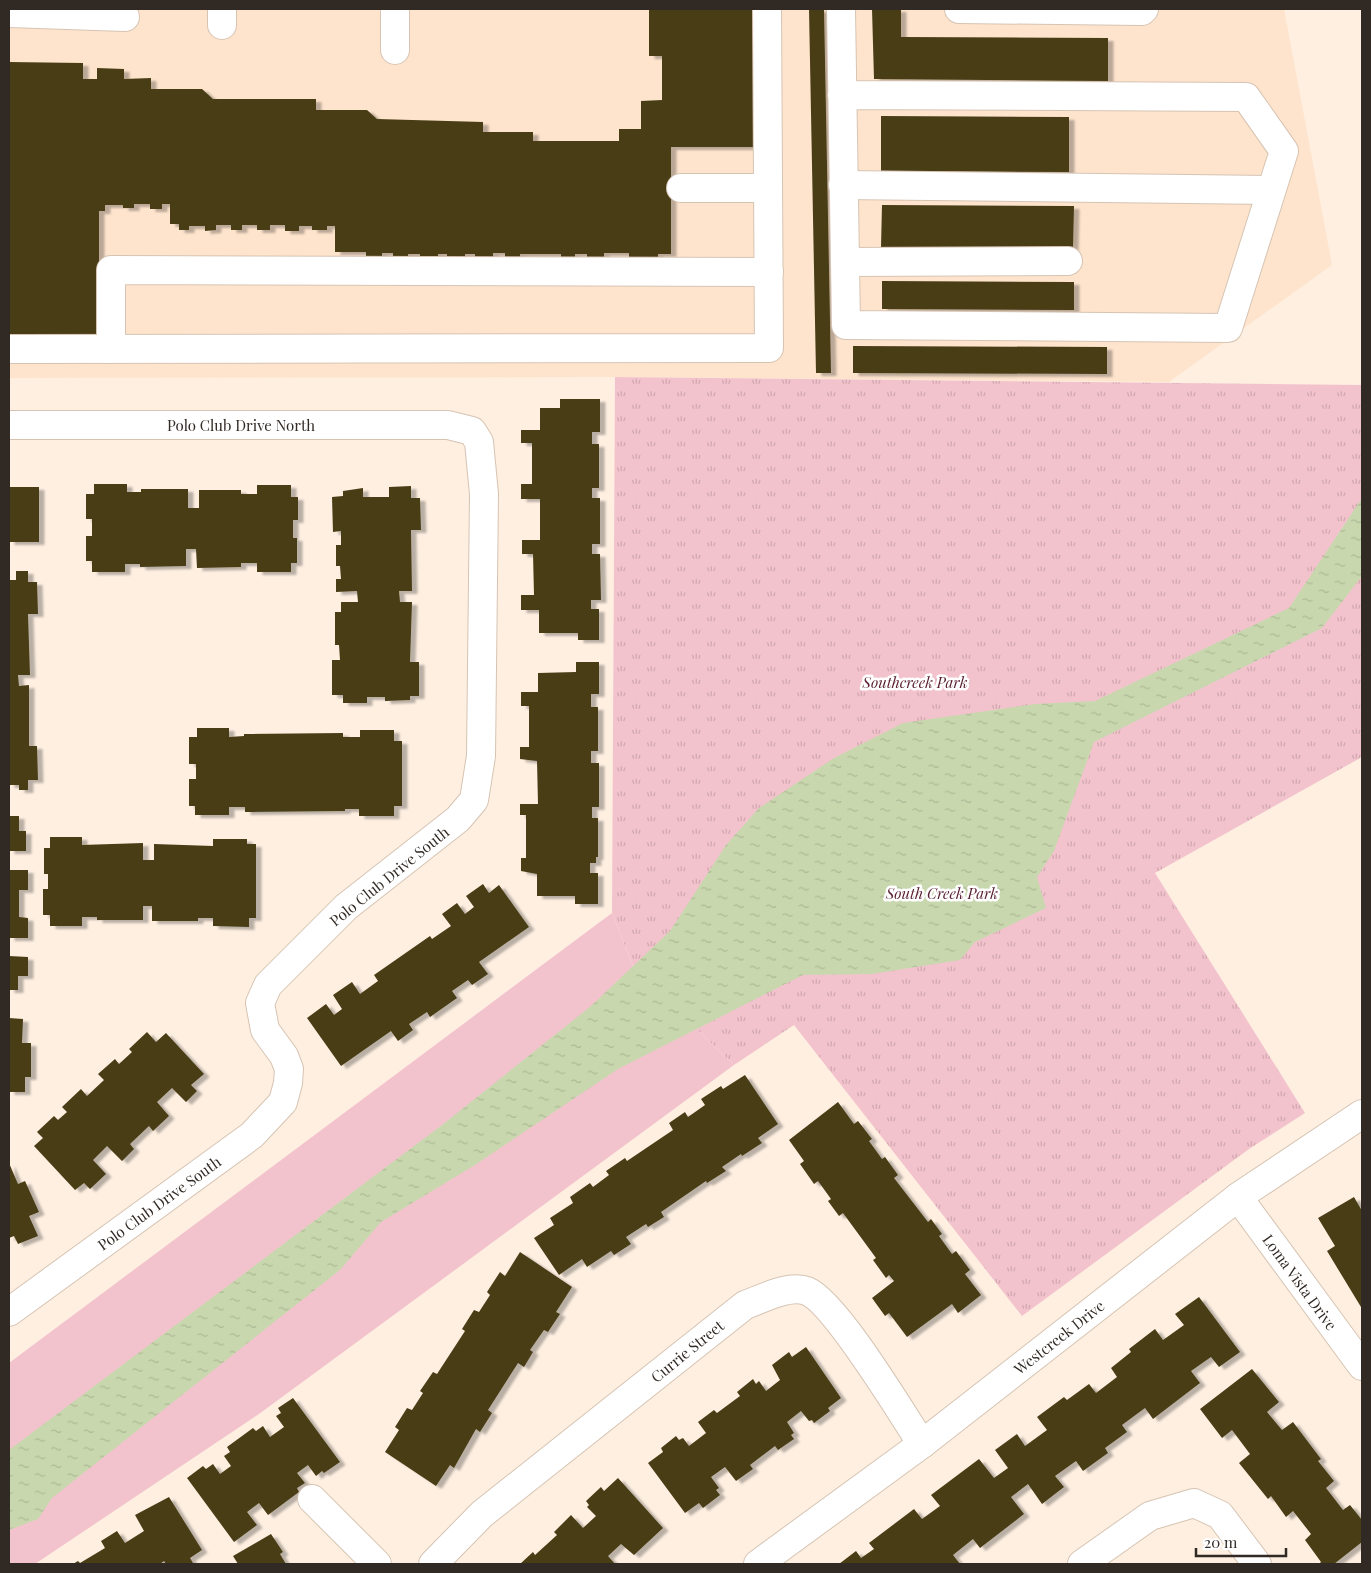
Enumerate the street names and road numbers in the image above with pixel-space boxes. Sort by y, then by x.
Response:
street label: Polo Club Drive North [167,415,315,435]
street label: Polo Club Drive South [325,822,453,930]
street label: Polo Club Drive South [93,1151,225,1255]
street label: Loma Vista Drive [1258,1230,1342,1334]
street label: Westcreek Drive [1009,1295,1108,1379]
street label: Currie Street [646,1315,728,1387]

